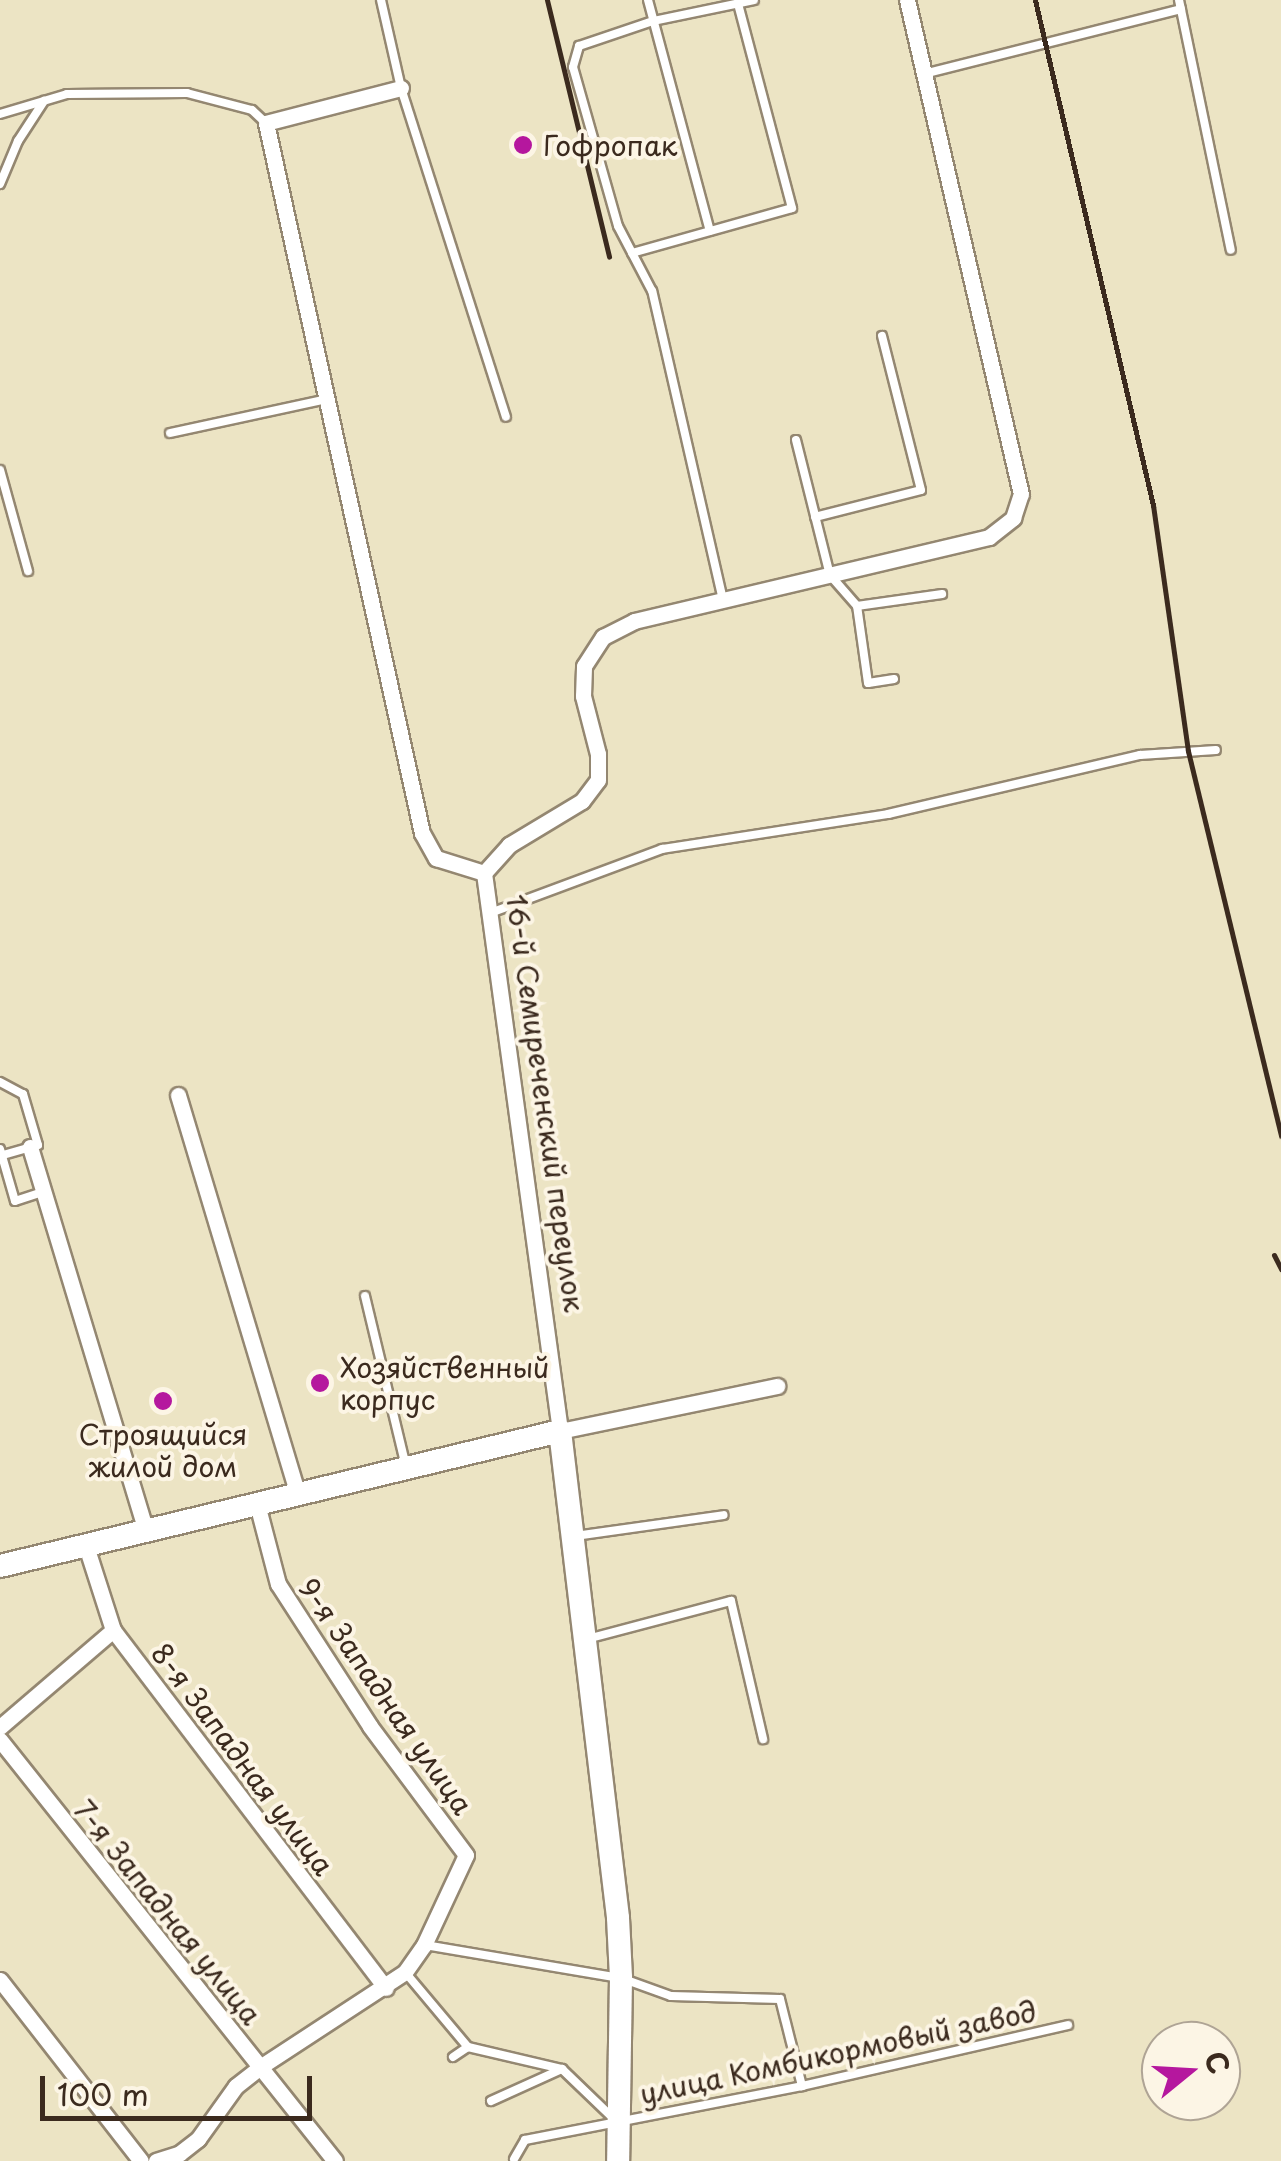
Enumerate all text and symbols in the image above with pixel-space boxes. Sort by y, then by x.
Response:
place label: Гофропак [543,128,677,162]
marker: Гофропак [512,134,534,156]
street label: 16-й Семиреченский переулок [500,892,592,1314]
place label: Хозяйственный корпус [340,1350,550,1416]
marker: Хозяйственный корпус [309,1372,331,1394]
marker: Строящийся жилой дом [152,1390,174,1412]
place label: Строящийся жилой дом [79,1417,247,1483]
street label: 9-я Западная улица [292,1571,480,1821]
street label: 8-я Западная улица [145,1636,341,1882]
street label: 7-я Западная улица [67,1793,269,2031]
street label: улица Комбикормовый завод [635,1993,1041,2111]
north arrow [1141,2021,1241,2121]
text: С [1194,2046,1242,2079]
scale bar [45,2056,318,2118]
text: 100 m [57,2071,149,2116]

